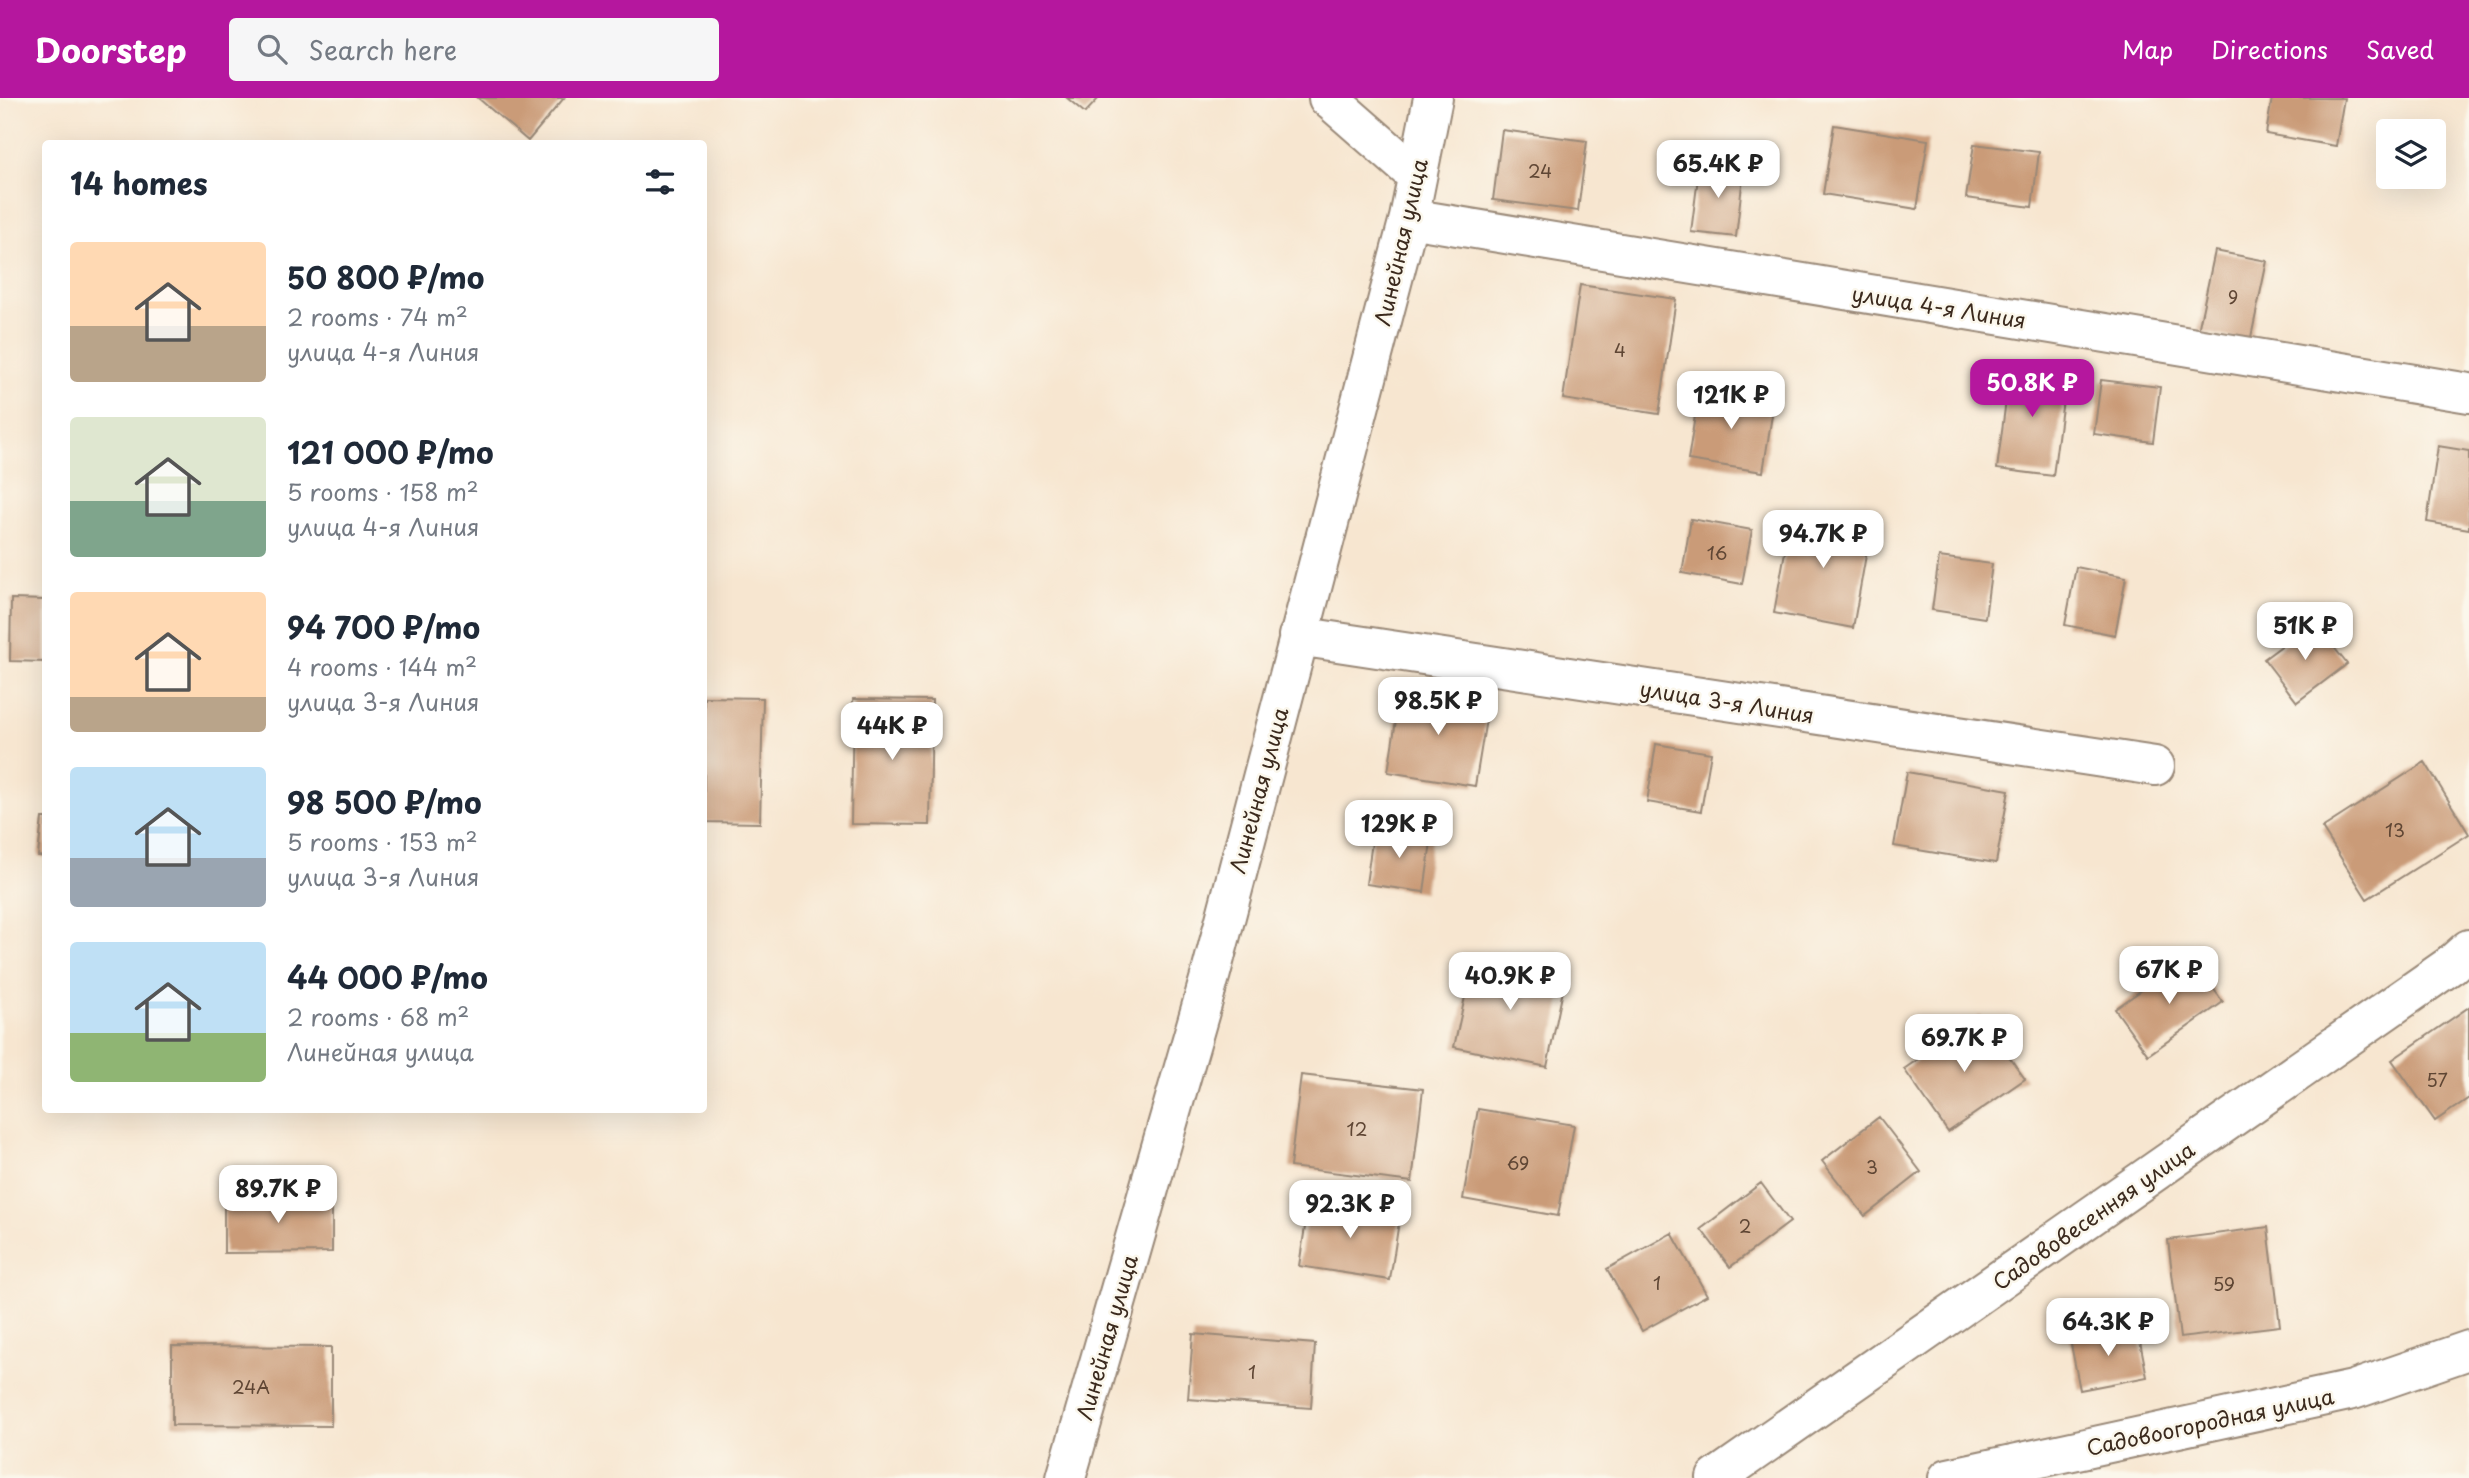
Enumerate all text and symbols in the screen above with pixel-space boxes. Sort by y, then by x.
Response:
search box [229,18,719,81]
text: Doorstep [35,24,187,74]
icon: search [253,30,291,68]
text: Search here [309,30,457,69]
text: Map [2122,31,2173,67]
text: Directions [2211,31,2328,67]
text: Saved [2366,31,2434,67]
map controls [2376,119,2446,189]
button: layers [2376,119,2446,189]
pin: 65.4K ₽ [1653,140,1783,200]
text: 65.4K ₽ [1673,145,1763,180]
street label: Линейная улица [1365,155,1435,329]
house number: 24 [1528,157,1552,184]
text: 14 homes [70,160,208,205]
icon: filters [641,163,679,201]
text: 50 800 ₽/mo [287,254,484,299]
icon: home [126,270,210,354]
street label: улица 4-я Линия [1850,276,2028,336]
house number: 9 [2228,283,2238,310]
text: 2 rooms · 74 m² [287,299,468,334]
text: улица 4-я Линия [287,334,479,369]
house number: 4 [1614,336,1626,363]
pin: 50.8K ₽ [1967,360,2097,419]
text: 50.8K ₽ [1986,364,2078,399]
pin: 121K ₽ [1674,372,1788,431]
text: 121K ₽ [1693,376,1769,411]
text: 121 000 ₽/mo [287,429,494,474]
icon: home [126,445,210,529]
text: 5 rooms · 158 m² [287,474,479,509]
text: улица 4-я Линия [287,509,479,544]
pin: 94.7K ₽ [1758,510,1888,570]
text: 94.7K ₽ [1779,515,1867,550]
house number: 16 [1707,539,1727,566]
pin: 51K ₽ [2256,602,2354,662]
text: 94 700 ₽/mo [287,604,480,649]
text: 51K ₽ [2273,607,2337,642]
icon: home [126,620,210,704]
text: 4 rooms · 144 m² [287,649,477,684]
street label: улица 3-я Линия [1638,671,1816,731]
pin: 98.5K ₽ [1373,678,1503,737]
text: 98.5K ₽ [1394,682,1482,717]
text: улица 3-я Линия [287,684,479,719]
pin: 44K ₽ [843,702,941,762]
street label: Линейная улица [1220,703,1296,877]
text: 44K ₽ [857,707,927,742]
text: 98 500 ₽/mo [287,779,482,824]
icon: home [126,795,210,879]
pin: 129K ₽ [1342,800,1456,860]
text: 129K ₽ [1361,805,1437,840]
house number: 13 [2385,816,2405,843]
text: 5 rooms · 153 m² [287,824,478,859]
text: улица 3-я Линия [287,859,479,894]
pin: 67K ₽ [2120,946,2218,1006]
text: 67K ₽ [2135,951,2203,986]
pin: 40.9K ₽ [1445,953,1575,1012]
text: 44 000 ₽/mo [287,954,488,999]
text: 40.9K ₽ [1465,957,1555,992]
icon: home [126,970,210,1054]
text: 2 rooms · 68 m² [287,999,469,1034]
pin: 69.7K ₽ [1899,1014,2029,1074]
text: 69.7K ₽ [1921,1019,2007,1054]
text: Линейная улица [287,1034,474,1069]
house number: 57 [2426,1066,2448,1093]
house number: 12 [1347,1115,1367,1142]
street label: Садововесенняя улица [1985,1133,2201,1297]
house number: 69 [1507,1149,1529,1176]
house number: 3 [1866,1153,1878,1180]
pin: 89.7K ₽ [213,1166,343,1225]
text: 89.7K ₽ [235,1170,321,1205]
pin: 92.3K ₽ [1285,1180,1415,1240]
text: 92.3K ₽ [1305,1185,1395,1220]
house number: 2 [1739,1212,1751,1239]
street label: Линейная улица [1067,1250,1145,1423]
house number: 1 [1653,1269,1661,1296]
house number: 59 [2213,1270,2235,1297]
pin: 64.3K ₽ [2043,1298,2173,1358]
text: 64.3K ₽ [2062,1303,2154,1338]
house number: 1 [1248,1358,1256,1385]
house number: 24А [232,1373,270,1400]
street label: Садовоогородная улица [2083,1379,2337,1463]

